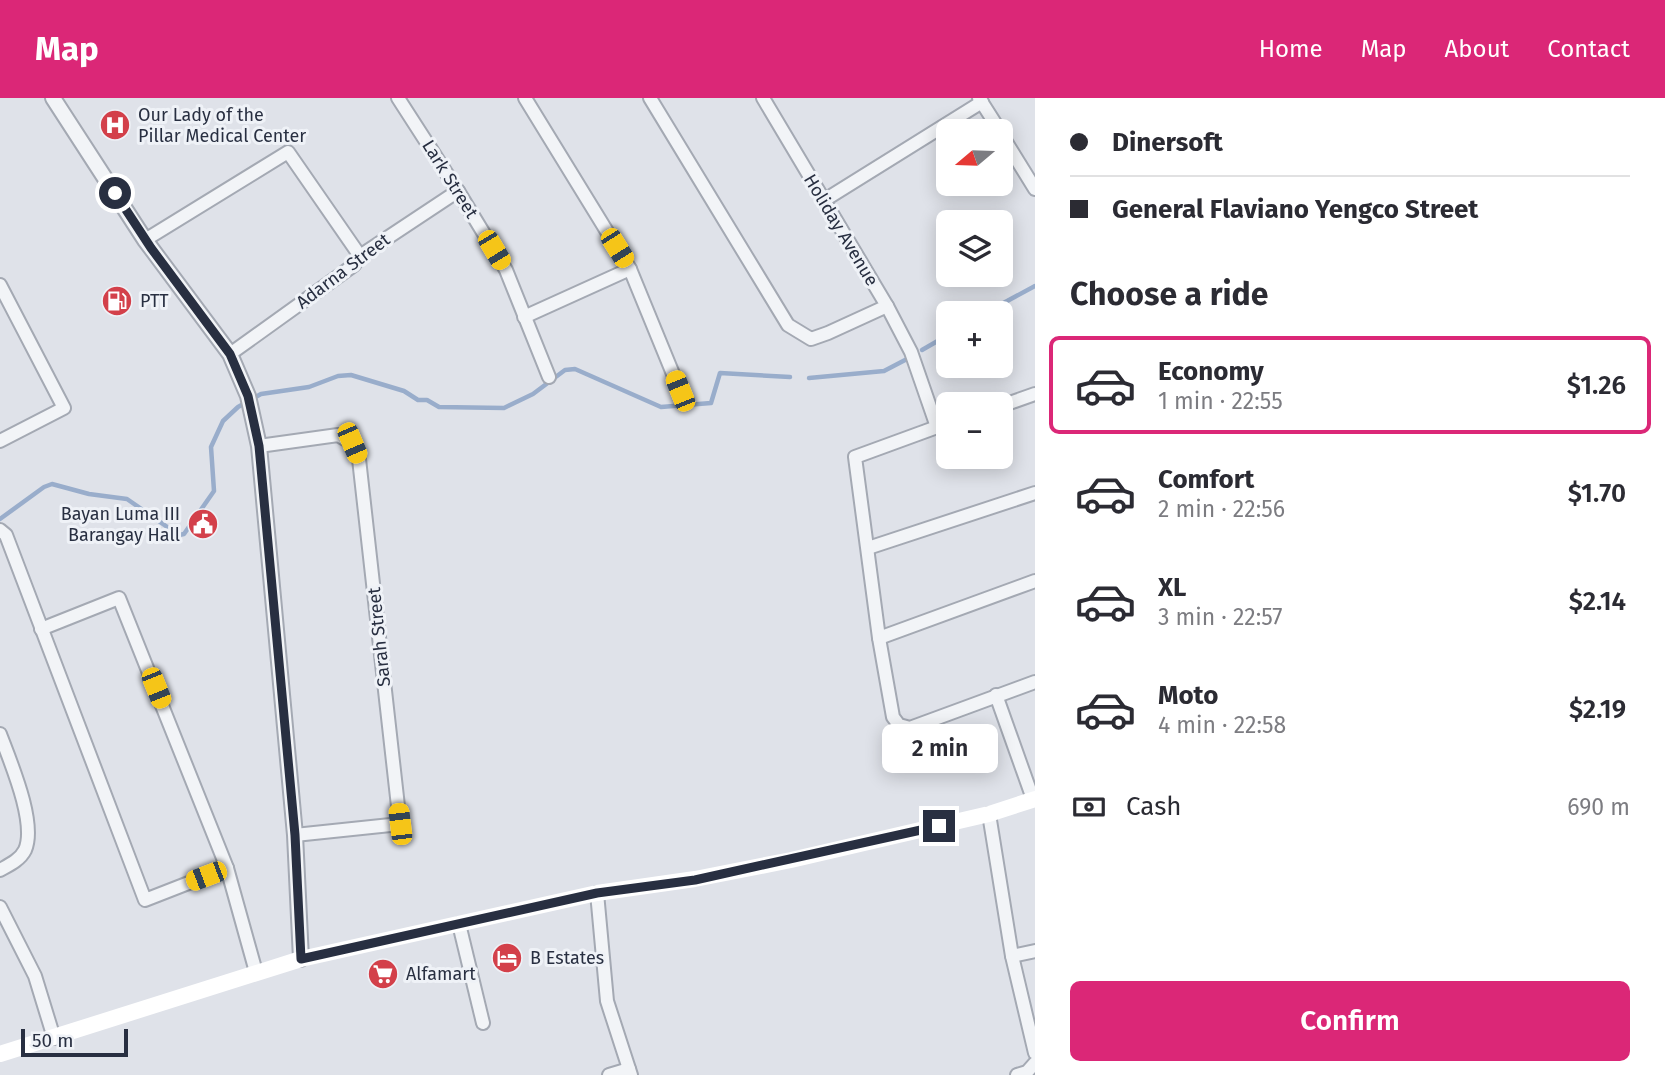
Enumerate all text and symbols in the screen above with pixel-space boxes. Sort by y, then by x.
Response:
text: Map [35,29,99,69]
text: Home [1259,35,1323,63]
text: Map [1361,35,1407,63]
text: About [1445,35,1509,63]
text: Contact [1547,35,1630,63]
place label: Our Lady of the Pillar Medical Center [138,104,306,147]
hospital icon: Our Lady of the Pillar Medical Center [98,108,132,142]
north arrow [936,119,1013,196]
map controls [936,119,1013,469]
text: Dinersoft [1112,127,1223,158]
street label: Lark Street [417,136,483,223]
street label: Holiday Avenue [799,170,883,290]
route start [99,177,131,209]
text: General Flaviano Yengco Street [1112,194,1478,225]
button: layers [936,210,1013,287]
car [597,225,638,271]
car [475,227,514,273]
street label: Adarna Street [292,228,395,313]
text: Choose a ride [1070,275,1268,313]
fuel station icon: PTT [100,284,134,318]
place label: PTT [140,290,169,312]
button: + [936,301,1013,378]
icon: car [1074,354,1137,417]
text: Economy [1158,356,1264,387]
car [663,368,698,414]
text: $1.26 [1567,370,1626,401]
text: 1 min · 22:55 [1158,387,1283,415]
button: − [936,392,1013,469]
car [335,420,370,466]
icon: car [1074,462,1137,525]
text: Comfort [1158,464,1254,495]
text: $1.70 [1568,478,1626,509]
text: 2 min · 22:56 [1158,495,1285,523]
place label: Bayan Luma III Barangay Hall [61,503,180,546]
public building icon: Bayan Luma III Barangay Hall [186,507,220,541]
icon: car [1074,570,1137,633]
text: XL [1158,572,1186,603]
street label: Sarah Street [363,586,395,688]
text: $2.14 [1569,586,1626,617]
text: 3 min · 22:57 [1158,603,1283,631]
car [139,665,174,711]
icon: car [1074,678,1137,741]
text: Moto [1158,680,1218,711]
text: $2.19 [1569,694,1626,725]
text: 4 min · 22:58 [1158,711,1286,739]
callout: 2 min [881,724,997,774]
text: 2 min [912,734,968,762]
icon: cash [1070,788,1108,826]
text: Cash [1126,791,1182,822]
text: 690 m [1567,793,1630,821]
car [388,802,413,846]
route end [923,810,955,842]
car [183,859,230,893]
hotel icon: B Estates [490,941,524,975]
place label: B Estates [530,947,604,969]
supermarket icon: Alfamart [366,957,400,991]
place label: Alfamart [406,963,476,985]
button: Confirm [1070,981,1630,1061]
scale bar [21,1026,128,1058]
text: 50 m [32,1029,73,1052]

